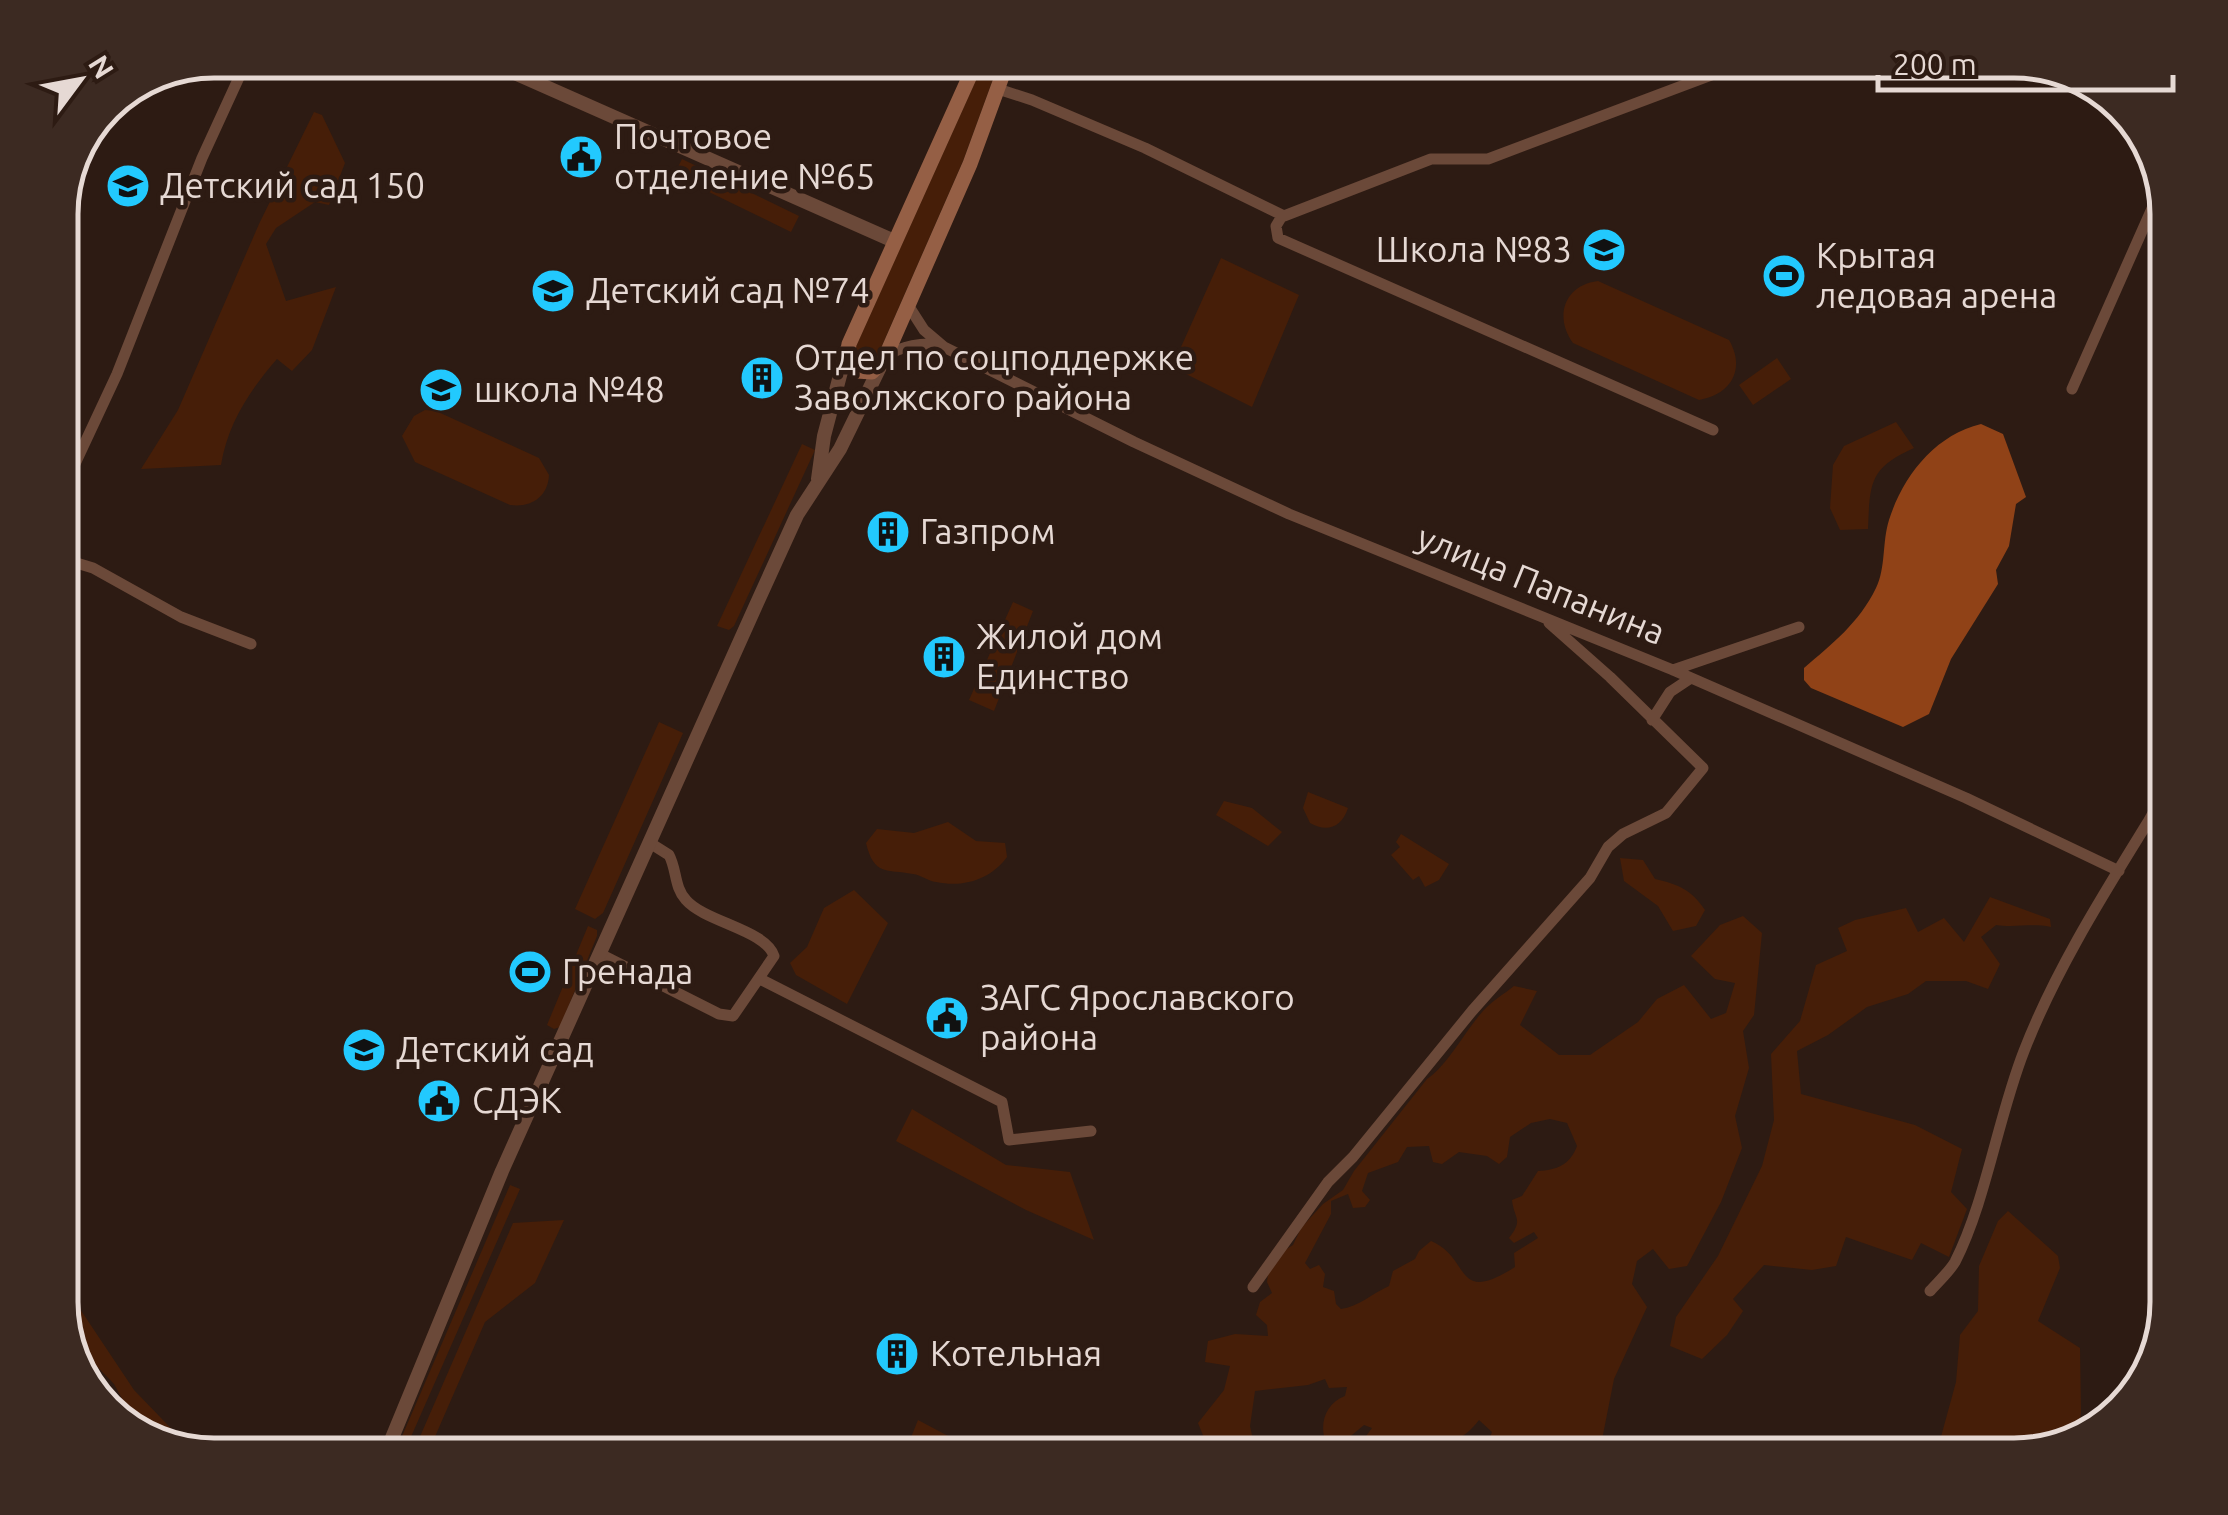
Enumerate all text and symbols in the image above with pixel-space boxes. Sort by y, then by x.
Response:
north arrow [30,30,130,130]
scale bar [1878,30,2173,92]
text: 200 m [1893,47,1977,81]
text: N [83,49,120,84]
place label: Почтовое отделение №65 [614,116,875,196]
public building icon: Почтовое отделение №65 [558,134,604,180]
school or university icon: Детский сад 150 [105,163,151,209]
place label: Детский сад 150 [160,165,425,205]
school or university icon: Школа №83 [1581,227,1627,273]
place label: Школа №83 [1376,229,1572,269]
place label: Крытая ледовая арена [1816,235,2057,315]
sports icon: Крытая ледовая арена [1761,253,1807,299]
school or university icon: Детский сад №74 [530,268,576,314]
place label: Детский сад №74 [586,270,870,310]
place label: Отдел по соцподдержке Заволжского района [794,337,1194,417]
building icon: Отдел по соцподдержке Заволжского района [739,355,785,401]
school or university icon: школа №48 [418,367,464,413]
place label: школа №48 [474,369,665,409]
building icon: Газпром [865,509,911,555]
place label: Газпром [920,511,1056,551]
street label: улица Папанина [1412,516,1671,652]
place label: Жилой дом Единство [976,616,1163,696]
building icon: Жилой дом Единство [921,634,967,680]
sports icon: Гренада [507,949,553,995]
place label: Гренада [562,951,693,991]
place label: ЗАГС Ярославского района [980,977,1295,1057]
public building icon: ЗАГС Ярославского района [924,995,970,1041]
school or university icon: Детский сад [341,1027,387,1073]
place label: Детский сад [396,1029,594,1069]
public building icon: СДЭК [416,1078,462,1124]
place label: СДЭК [472,1080,562,1120]
building icon: Котельная [874,1331,920,1377]
place label: Котельная [930,1333,1102,1373]

